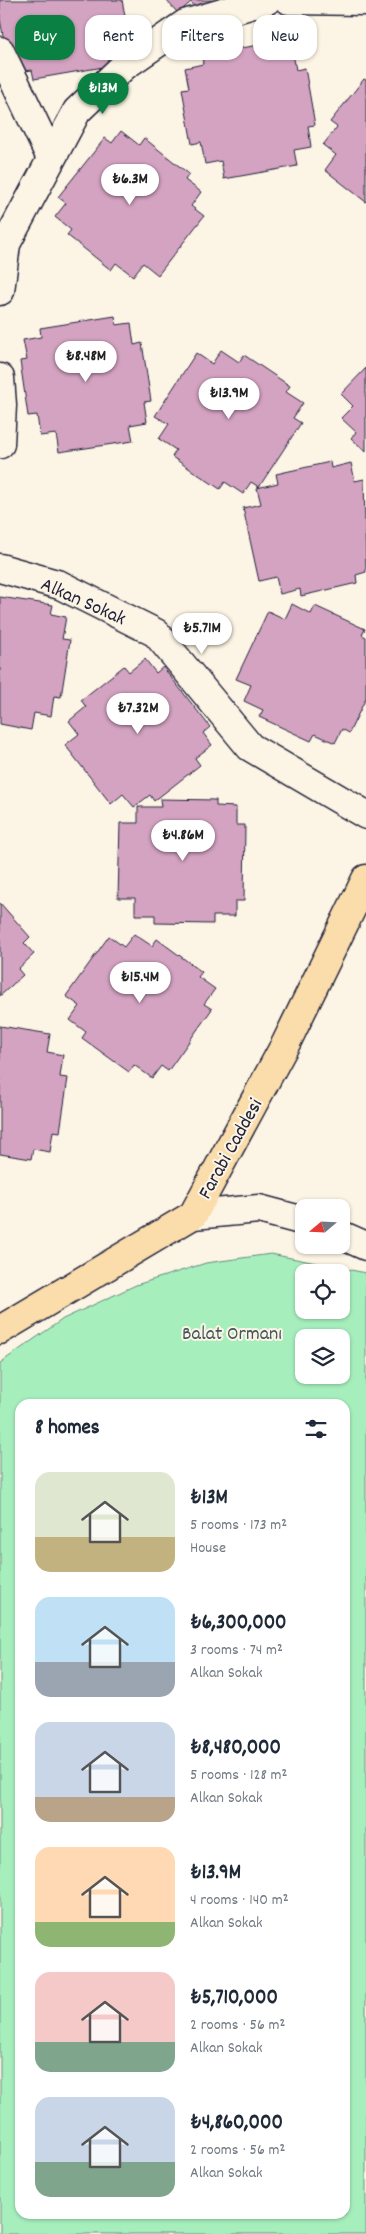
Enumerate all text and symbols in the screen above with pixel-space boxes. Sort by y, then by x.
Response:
chip: Buy [15,15,75,60]
chip: Rent [85,15,152,60]
chip: Filters [162,15,243,60]
chip: New [253,15,317,60]
pin: ₺13M [73,72,133,115]
text: ₺13M [89,77,117,100]
pin: ₺6.3M [95,164,165,206]
text: ₺6.3M [112,168,148,191]
pin: ₺8.48M [45,340,127,383]
text: ₺8.48M [66,345,106,368]
pin: ₺13.9M [188,378,270,420]
text: ₺13.9M [210,382,248,405]
street label: Alkan Sokak [36,572,130,634]
pin: ₺5.71M [161,612,243,655]
text: ₺5.71M [183,617,221,640]
pin: ₺7.32M [97,692,179,735]
text: ₺7.32M [117,697,159,720]
pin: ₺4.86M [142,820,224,862]
text: ₺4.86M [162,824,204,847]
pin: ₺15.4M [99,962,181,1004]
text: ₺15.4M [121,966,159,989]
street label: Farabi Caddesi [192,1094,271,1205]
north arrow [295,1199,350,1254]
map controls [295,1199,350,1384]
button: locate [295,1264,350,1319]
park label: Balat Ormanı [182,1321,282,1349]
button: layers [295,1329,350,1384]
text: 8 homes [35,1414,100,1444]
icon: filters [302,1415,330,1443]
text: ₺13M [190,1484,228,1514]
icon: home [75,1492,135,1552]
text: 5 rooms · 173 m² [190,1514,287,1537]
text: House [190,1537,226,1560]
text: ₺6,300,000 [190,1609,287,1639]
icon: home [75,1617,135,1677]
text: 3 rooms · 74 m² [190,1639,283,1662]
text: Alkan Sokak [190,1662,262,1685]
text: ₺8,480,000 [190,1734,281,1764]
icon: home [75,1742,135,1802]
text: 5 rooms · 128 m² [190,1764,287,1787]
text: Alkan Sokak [190,1787,262,1810]
text: ₺13.9M [190,1859,241,1889]
icon: home [75,1867,135,1927]
text: 4 rooms · 140 m² [190,1889,289,1912]
text: Alkan Sokak [190,1912,262,1935]
text: ₺5,710,000 [190,1984,278,2014]
icon: home [75,1992,135,2052]
text: 2 rooms · 56 m² [190,2014,285,2037]
text: Alkan Sokak [190,2037,262,2060]
text: ₺4,860,000 [190,2109,283,2139]
icon: home [75,2117,135,2177]
text: 2 rooms · 56 m² [190,2139,285,2162]
text: Alkan Sokak [190,2162,262,2185]

